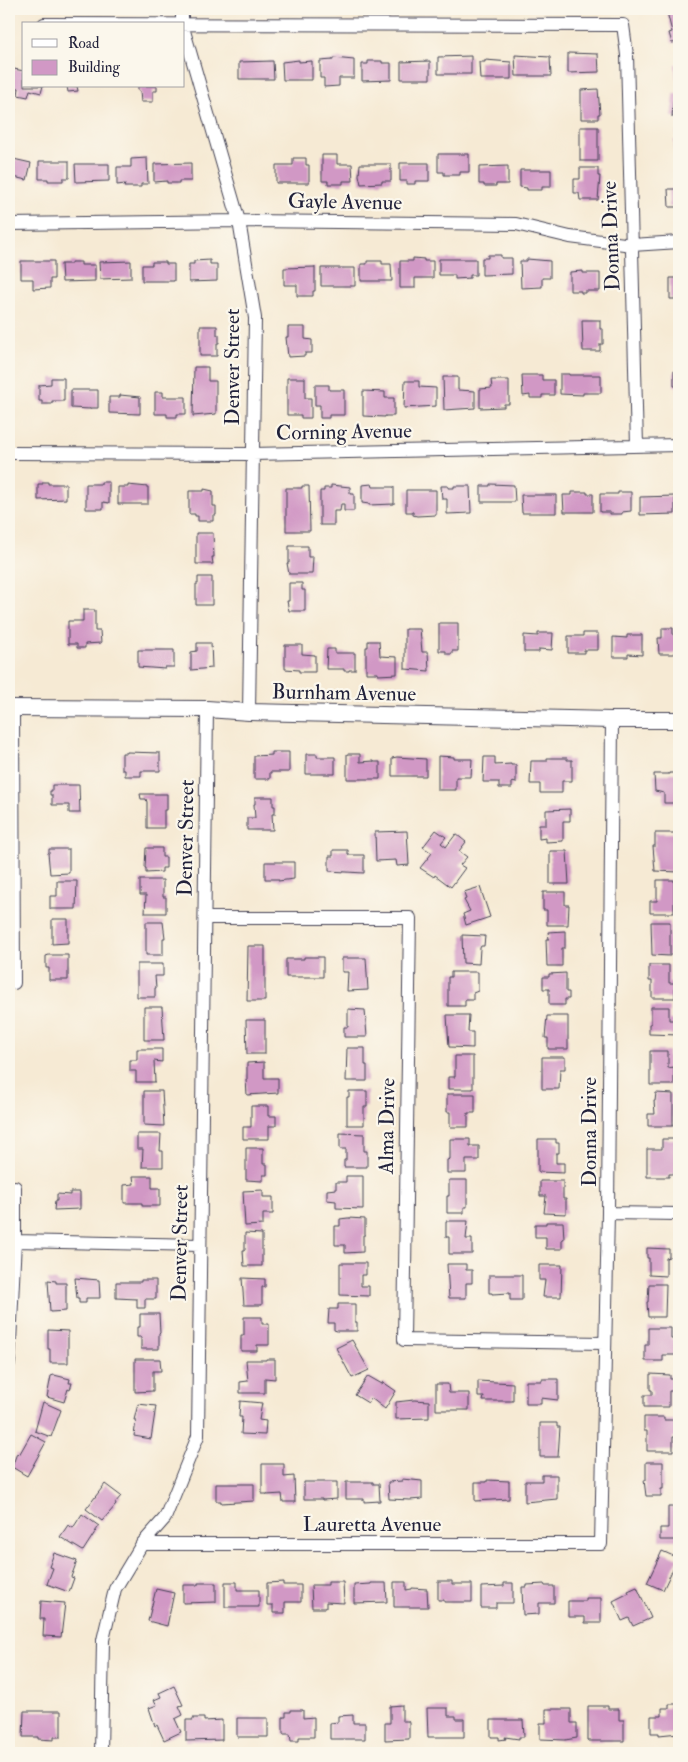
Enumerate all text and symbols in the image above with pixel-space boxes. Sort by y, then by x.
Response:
legend [22,22,185,88]
text: Road [68,34,100,53]
text: Building [68,58,120,77]
street label: Donna Drive [596,180,626,291]
street label: Gayle Avenue [288,188,403,217]
street label: Denver Street [219,308,246,425]
street label: Corning Avenue [276,417,412,447]
street label: Burnham Avenue [272,678,417,708]
street label: Denver Street [171,779,201,897]
street label: Alma Drive [373,1077,401,1175]
street label: Donna Drive [576,1077,603,1187]
street label: Denver Street [165,1184,195,1302]
street label: Lauretta Avenue [303,1511,442,1538]

